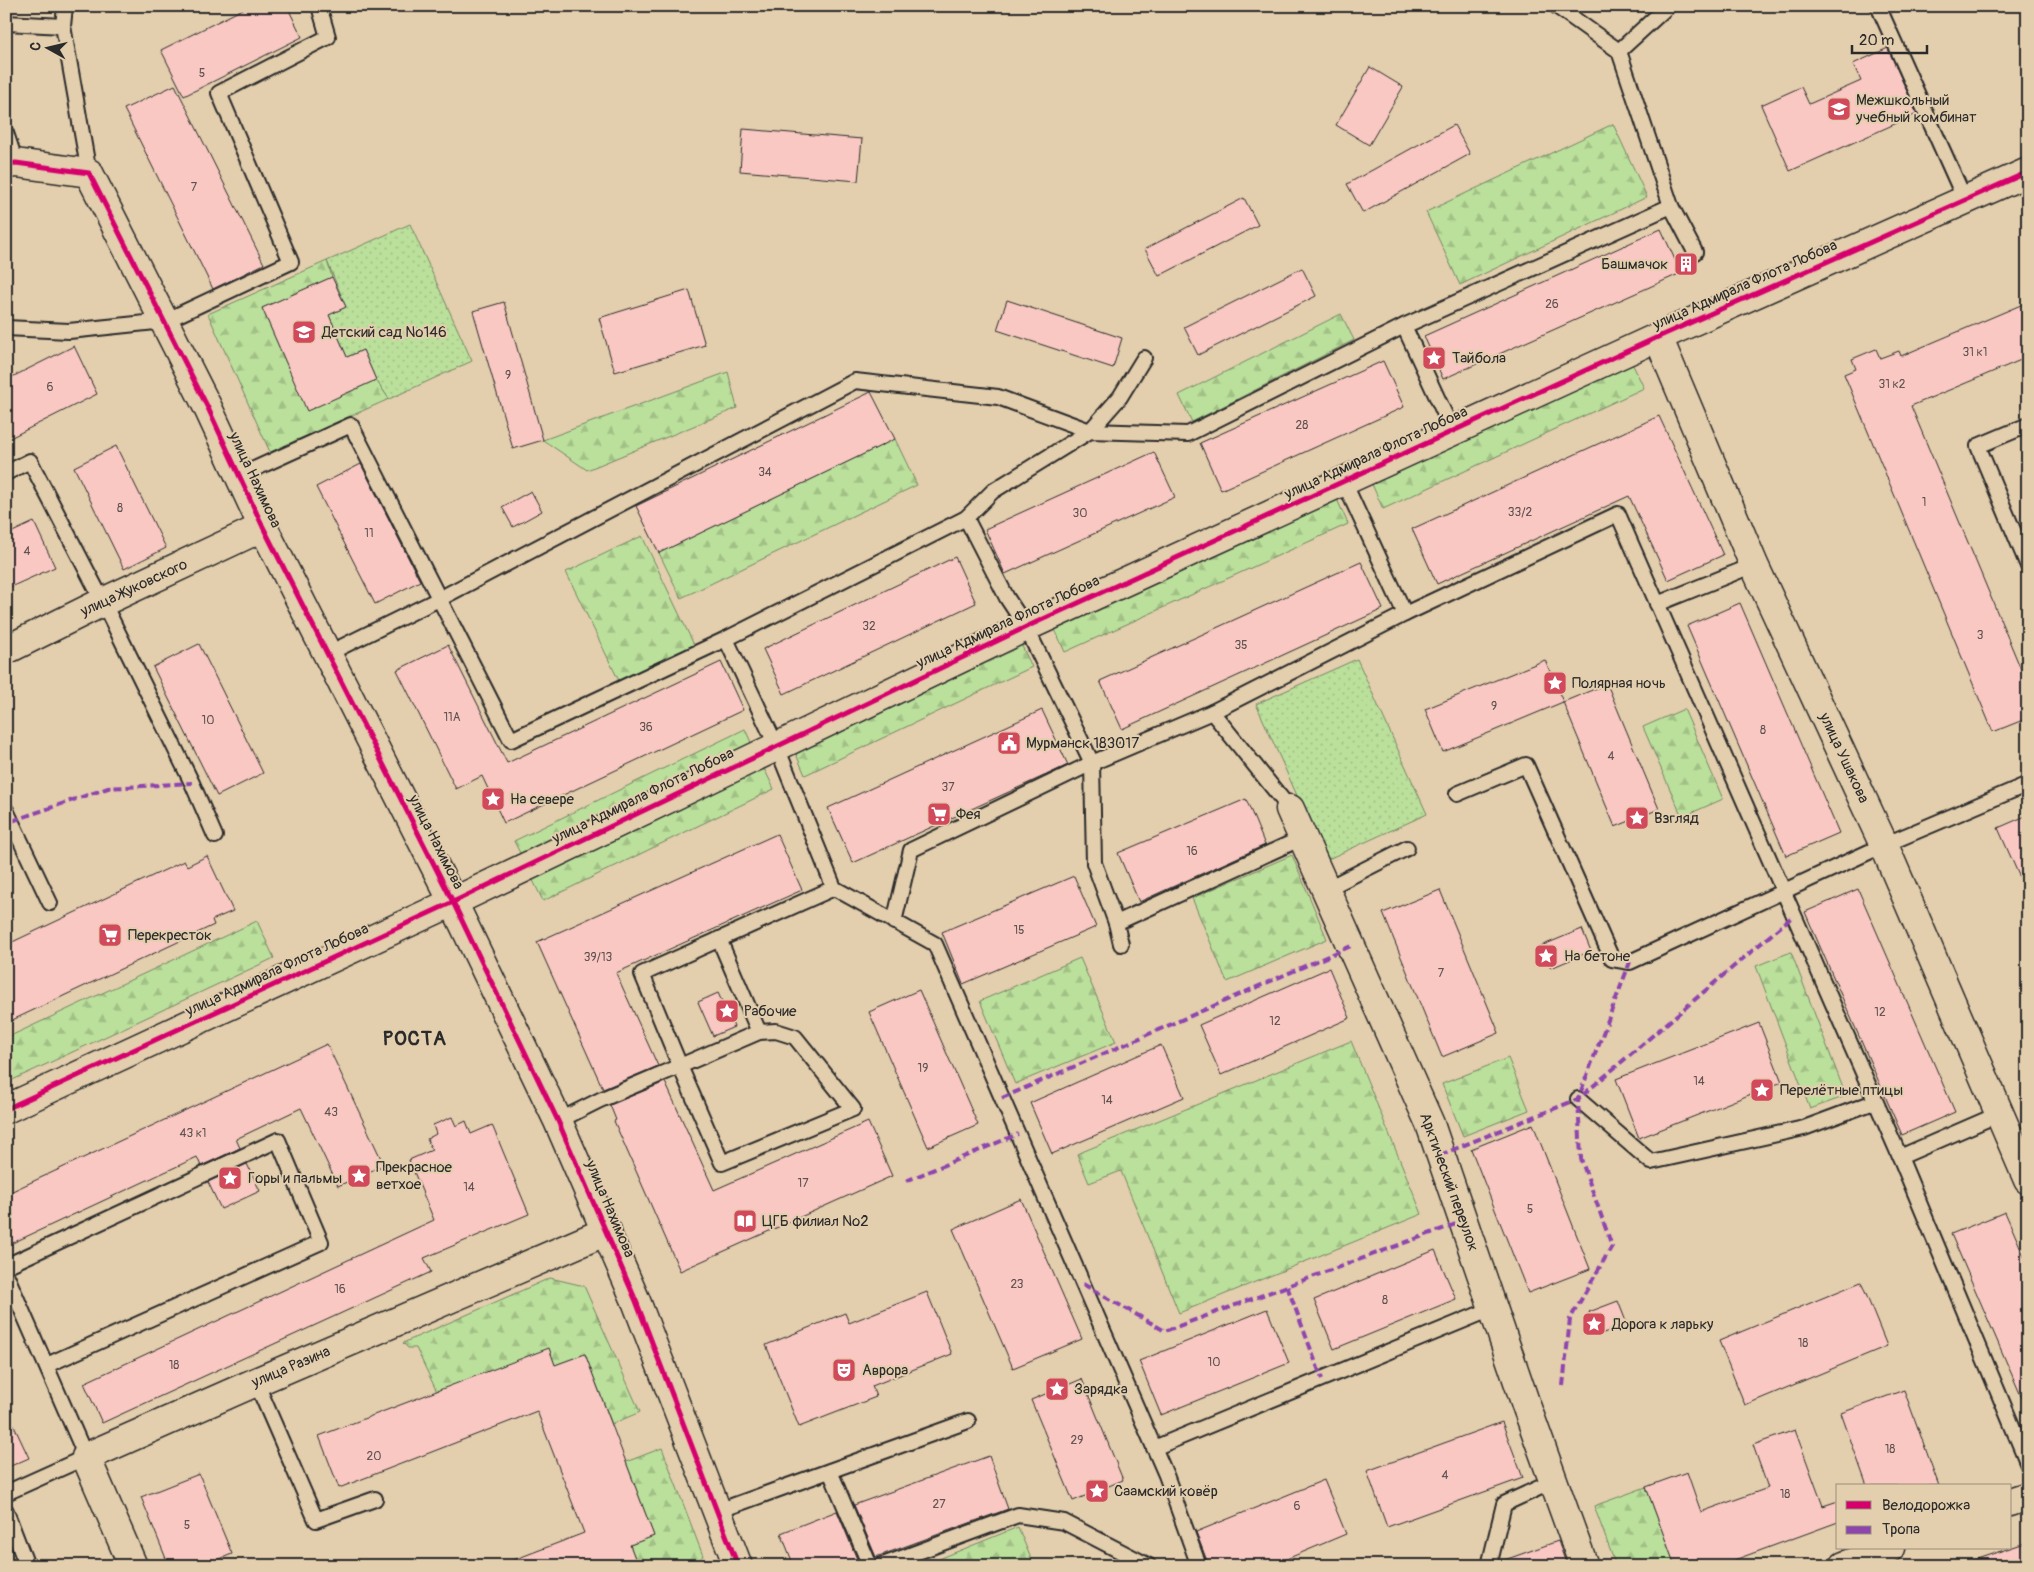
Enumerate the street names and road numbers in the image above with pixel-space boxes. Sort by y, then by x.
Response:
street label: улица Адмирала Флота Лобова [1649,236,1840,335]
street label: улица Адмирала Флота Лобова [1280,402,1471,504]
street label: улица Нахимова [224,428,286,531]
street label: улица Жуковского [77,555,190,621]
street label: улица Адмирала Флота Лобова [912,571,1103,673]
street label: улица Ушакова [1814,709,1873,806]
street label: улица Адмирала Флота Лобова [548,744,737,849]
street label: улица Нахимова [404,791,468,892]
street label: улица Адмирала Флота Лобова [181,919,372,1021]
street label: Арктический переулок [1415,1110,1483,1254]
street label: улица Нахимова [581,1157,639,1260]
street label: улица Разина [248,1342,333,1392]

